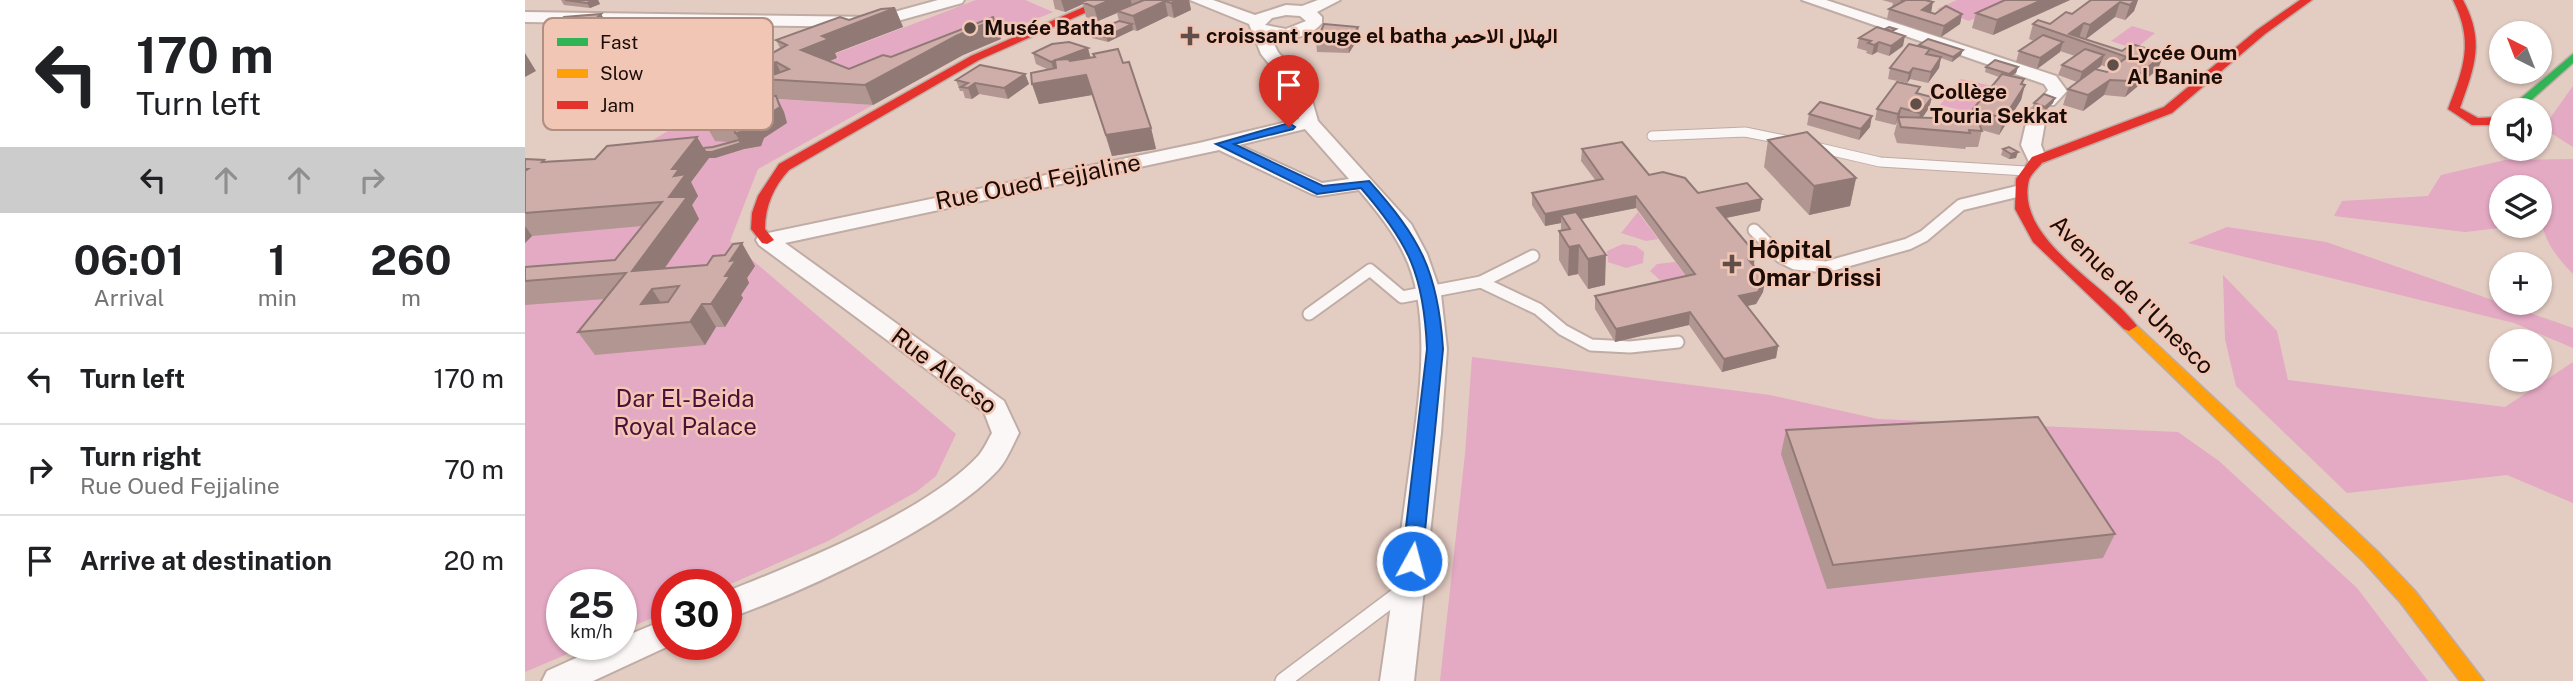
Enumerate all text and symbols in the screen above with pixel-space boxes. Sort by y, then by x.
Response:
place label: Musée Batha [984,15,1115,40]
legend [543,18,773,130]
marker: Musée Batha [962,20,978,36]
north arrow [2489,21,2551,84]
map controls [2489,21,2552,392]
place label: croissant rouge el batha الهلال الاحمر [1206,23,1558,49]
text: 170 m [136,26,274,84]
marker: croissant rouge el batha الهلال الاحمر [1180,26,1200,46]
icon: left [21,28,112,119]
text: Fast [600,31,638,53]
place label: Lycée Oum Al Banine [2127,40,2237,89]
pin [1259,55,1319,127]
marker: Lycée Oum Al Banine [2105,57,2121,73]
text: Slow [600,62,644,84]
icon: arrive [1270,66,1308,104]
place label: Collège Touria Sekkat [1930,79,2068,128]
text: Turn left [136,85,261,122]
text: Jam [600,94,634,116]
marker: Collège Touria Sekkat [1908,96,1924,112]
button: sound [2489,98,2552,161]
street label: Rue Oued Fejjaline [933,147,1143,215]
icon: left [134,161,172,199]
icon: ahead [207,161,245,199]
icon: ahead [280,161,318,199]
icon: right [353,161,391,199]
button: layers [2489,175,2552,238]
street label: Avenue de l'Unesco [2045,209,2220,380]
text: 06:01 [73,235,184,284]
text: 1 [268,235,286,284]
text: 260 [370,235,452,284]
place label: Hôpital Omar Drissi [1748,235,1881,291]
button: + [2489,252,2552,315]
marker: Hôpital Omar Drissi [1722,254,1742,274]
text: Arrival [93,284,164,311]
text: min [258,284,297,311]
text: m [401,284,421,311]
street label: Rue Alecso [886,321,1003,419]
button: − [2489,329,2552,392]
icon: left [21,360,59,398]
text: Turn left [80,363,185,394]
text: 170 m [434,363,504,394]
park label: Dar El-Beida Royal Palace [613,384,757,440]
text: Turn right [80,441,202,472]
icon: right [21,451,59,489]
text: 70 m [444,454,504,485]
text: Rue Oued Fejjaline [80,472,280,499]
position arrow [1375,524,1449,598]
icon: arrive [21,542,59,580]
text: Arrive at destination [80,545,332,576]
text: 20 m [444,545,504,576]
speed limit sign: 30 [651,569,742,660]
text: 25 [569,585,614,626]
text: km/h [570,621,613,642]

